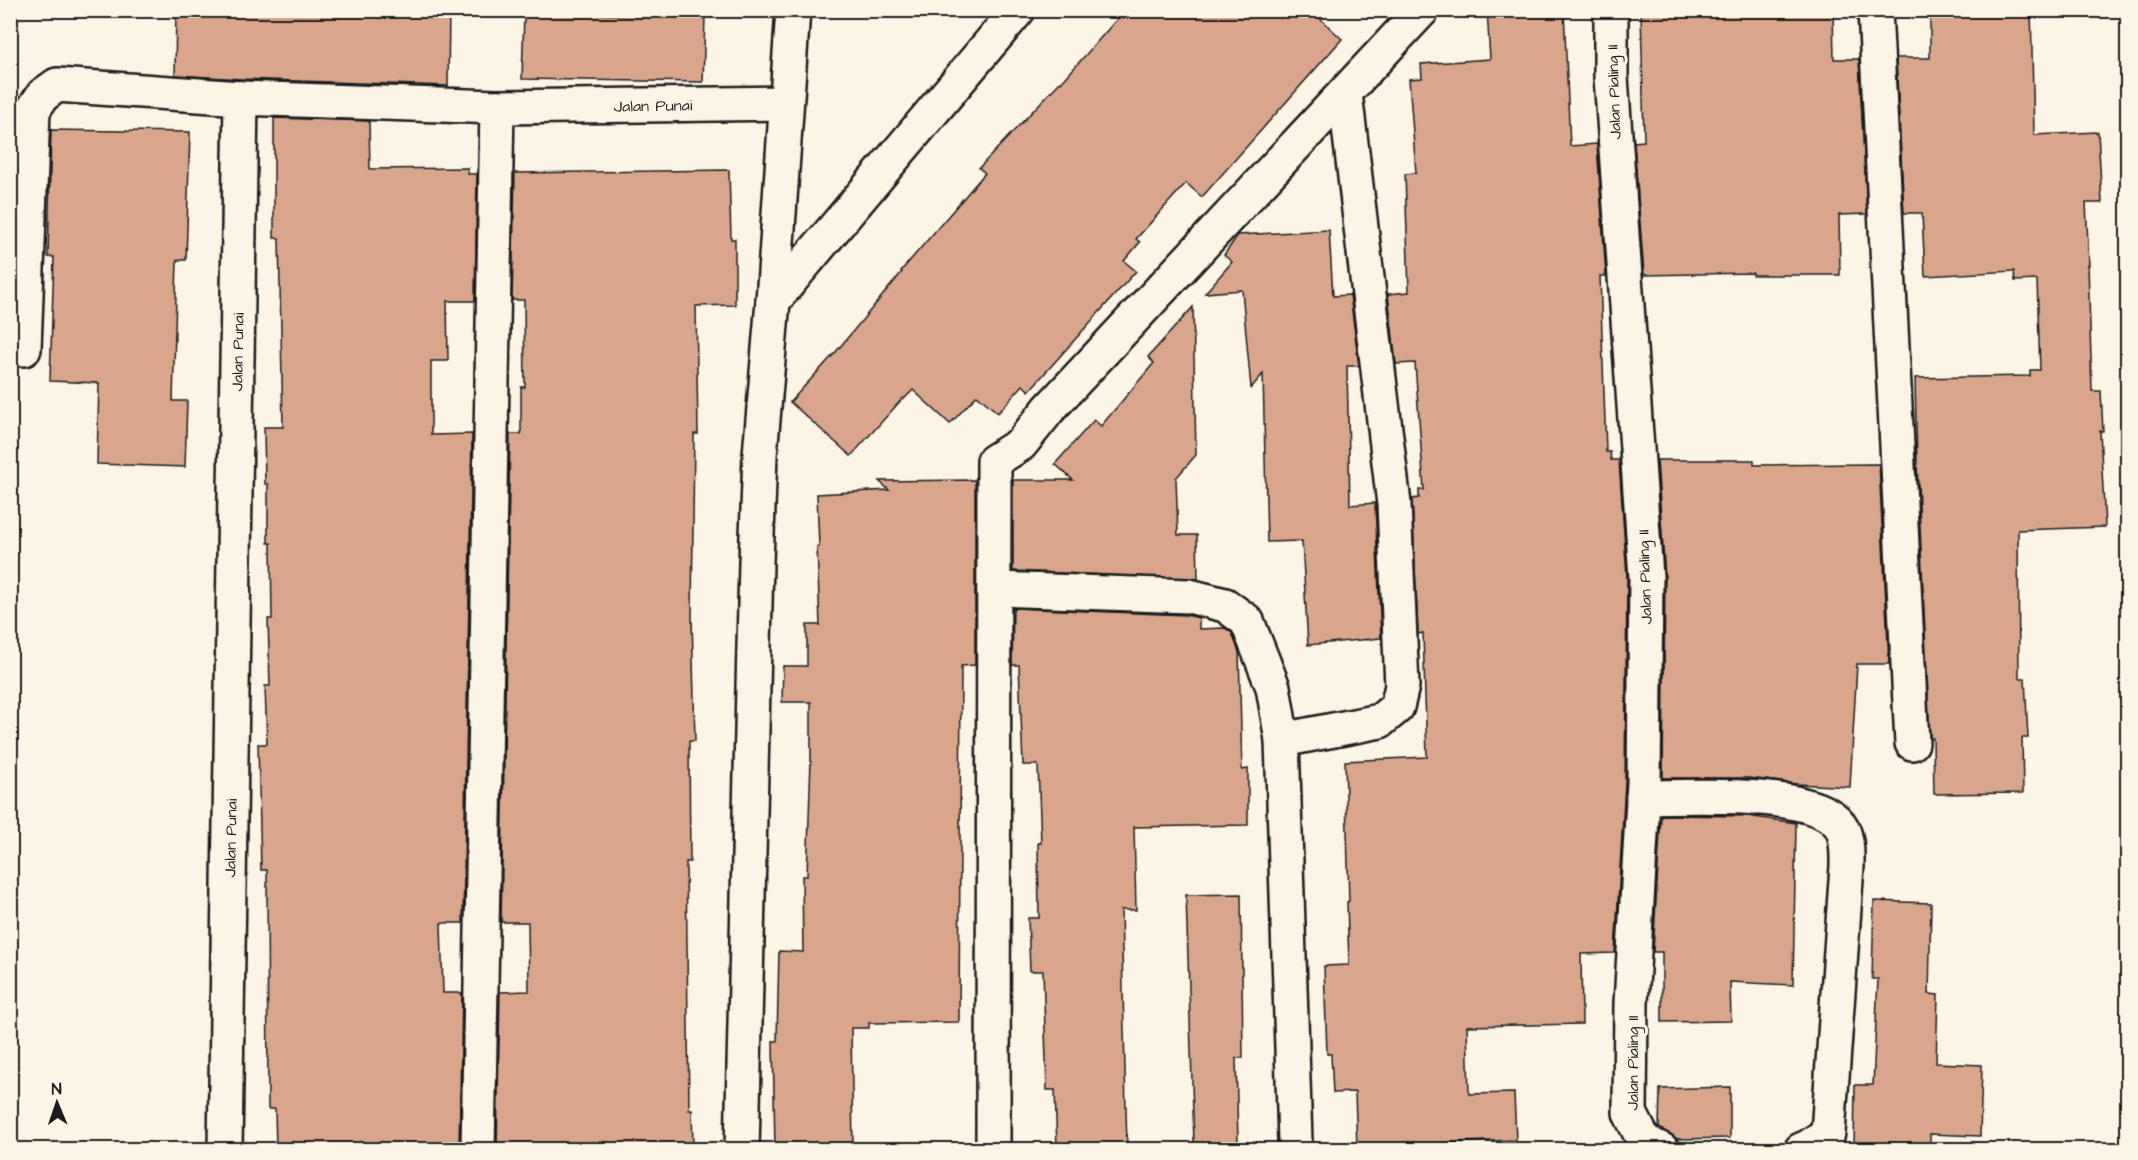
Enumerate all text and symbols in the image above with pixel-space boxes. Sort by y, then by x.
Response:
street label: Jalan Pialing II [1601,44,1628,140]
street label: Jalan Punai [614,94,693,118]
street label: Jalan Punai [226,312,250,391]
street label: Jalan Pialing II [1632,529,1659,625]
street label: Jalan Punai [219,798,243,877]
street label: Jalan Pialing II [1622,1016,1645,1110]
north arrow [27,1073,87,1133]
text: N [51,1078,62,1100]

